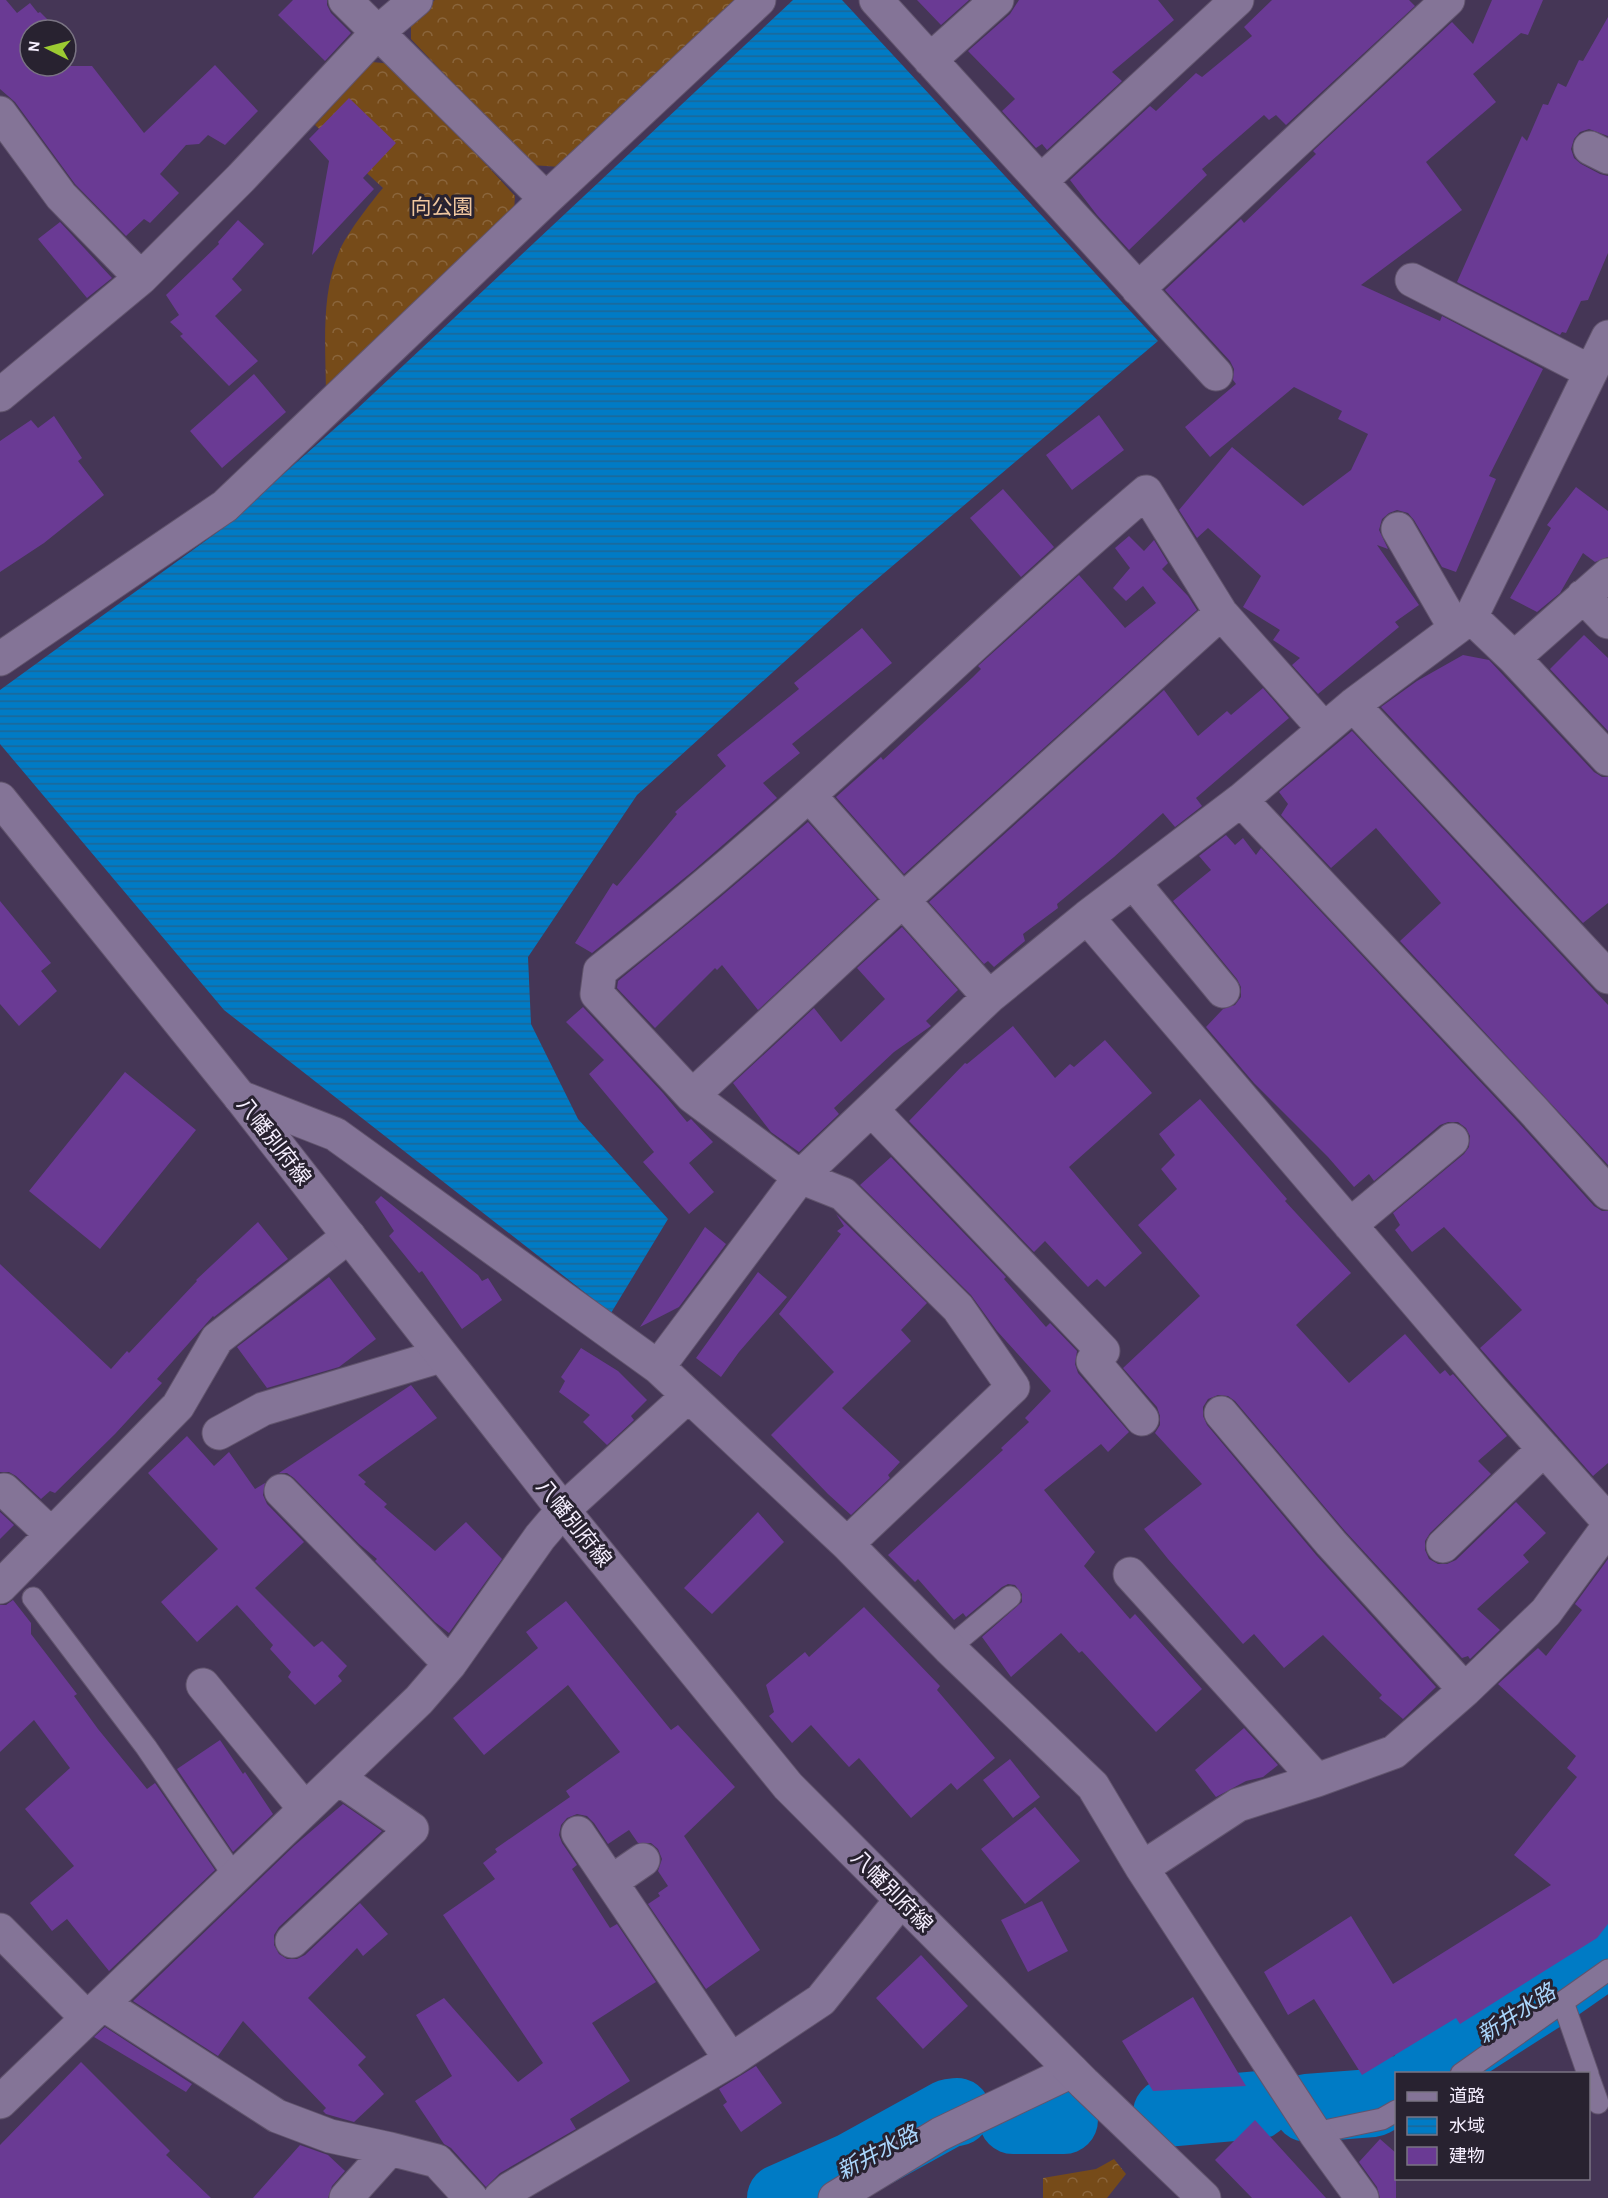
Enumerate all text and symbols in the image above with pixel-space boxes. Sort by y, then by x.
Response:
north arrow [18,18,78,78]
text: N [26,40,43,53]
park label: 向公園 [411,196,474,218]
street label: 八幡別府線 [233,1093,315,1189]
street label: 八幡別府線 [532,1475,616,1571]
street label: 八幡別府線 [847,1846,937,1936]
water label: 新井水路 [1473,1979,1561,2047]
legend [1395,2072,1590,2180]
text: 道路 [1449,2086,1485,2106]
text: 水域 [1449,2117,1485,2136]
water label: 新井水路 [833,2121,923,2183]
text: 建物 [1449,2146,1485,2166]

